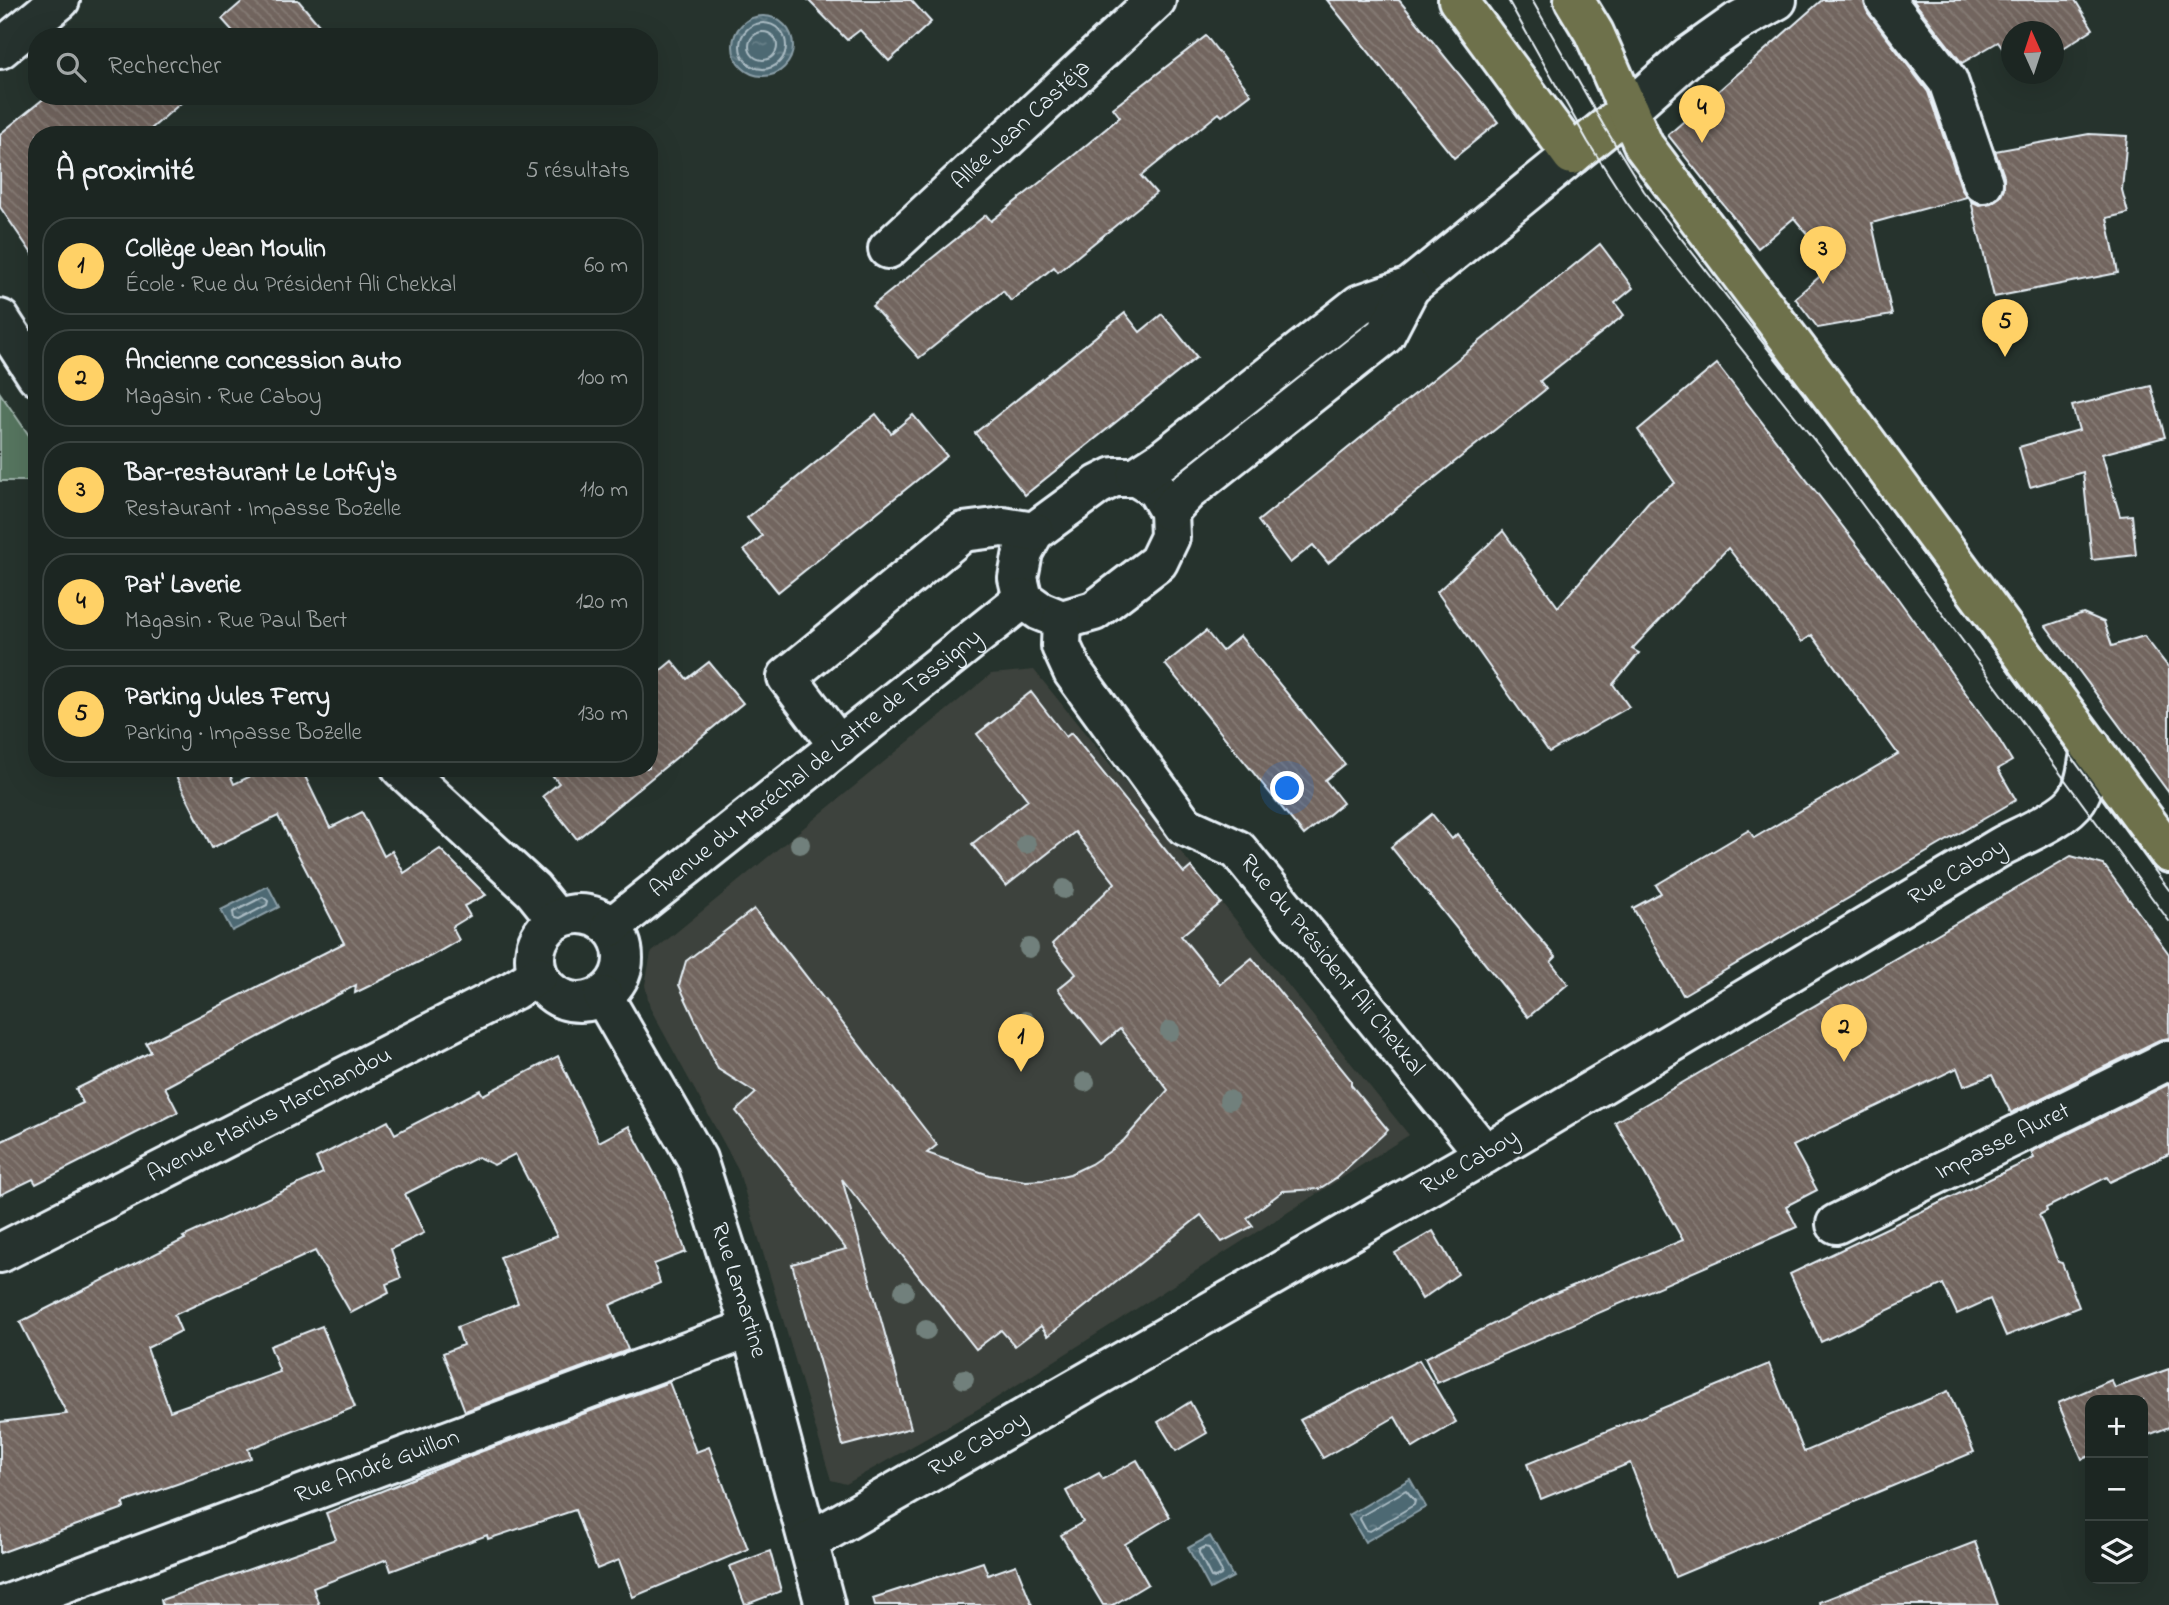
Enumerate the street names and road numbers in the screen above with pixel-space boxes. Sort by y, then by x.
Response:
street label: Allée Jean Castéja [944,51,1099,199]
street label: Avenue du Maréchal de Lattre de Tassigny [642,621,990,907]
street label: Rue Caboy [1902,830,2013,915]
street label: Rue du Président Ali Chekkal [1231,847,1433,1084]
street label: Avenue Marius Marchandou [141,1038,398,1192]
street label: Impasse Auret [1930,1094,2076,1190]
street label: Rue Caboy [1414,1120,1526,1205]
street label: Rue Lamartine [701,1218,776,1362]
street label: Rue Caboy [922,1402,1034,1487]
street label: Rue André Guillon [290,1420,465,1513]

